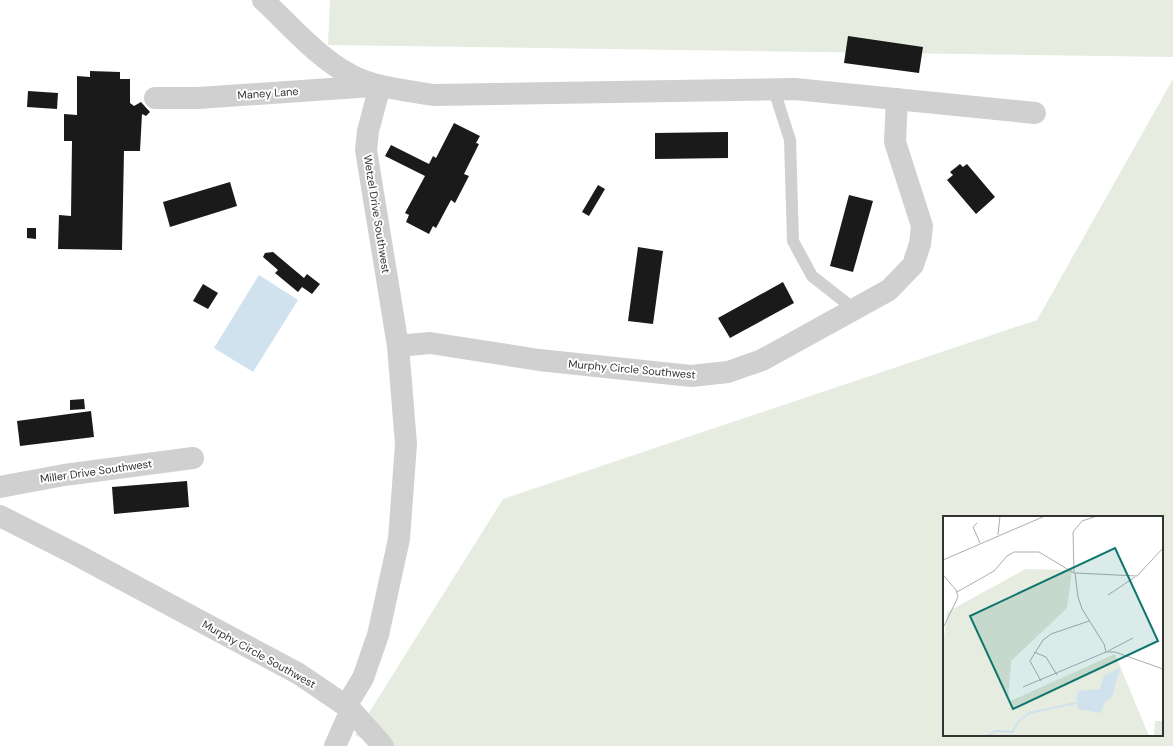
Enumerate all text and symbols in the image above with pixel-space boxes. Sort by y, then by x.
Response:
street label: Maney Lane [237,84,299,102]
street label: Wetzel Drive Southwest [361,154,393,274]
street label: Murphy Circle Southwest [568,356,696,382]
street label: Miller Drive Southwest [39,456,153,486]
inset map [943,516,1163,736]
street label: Murphy Circle Southwest [200,617,318,691]

